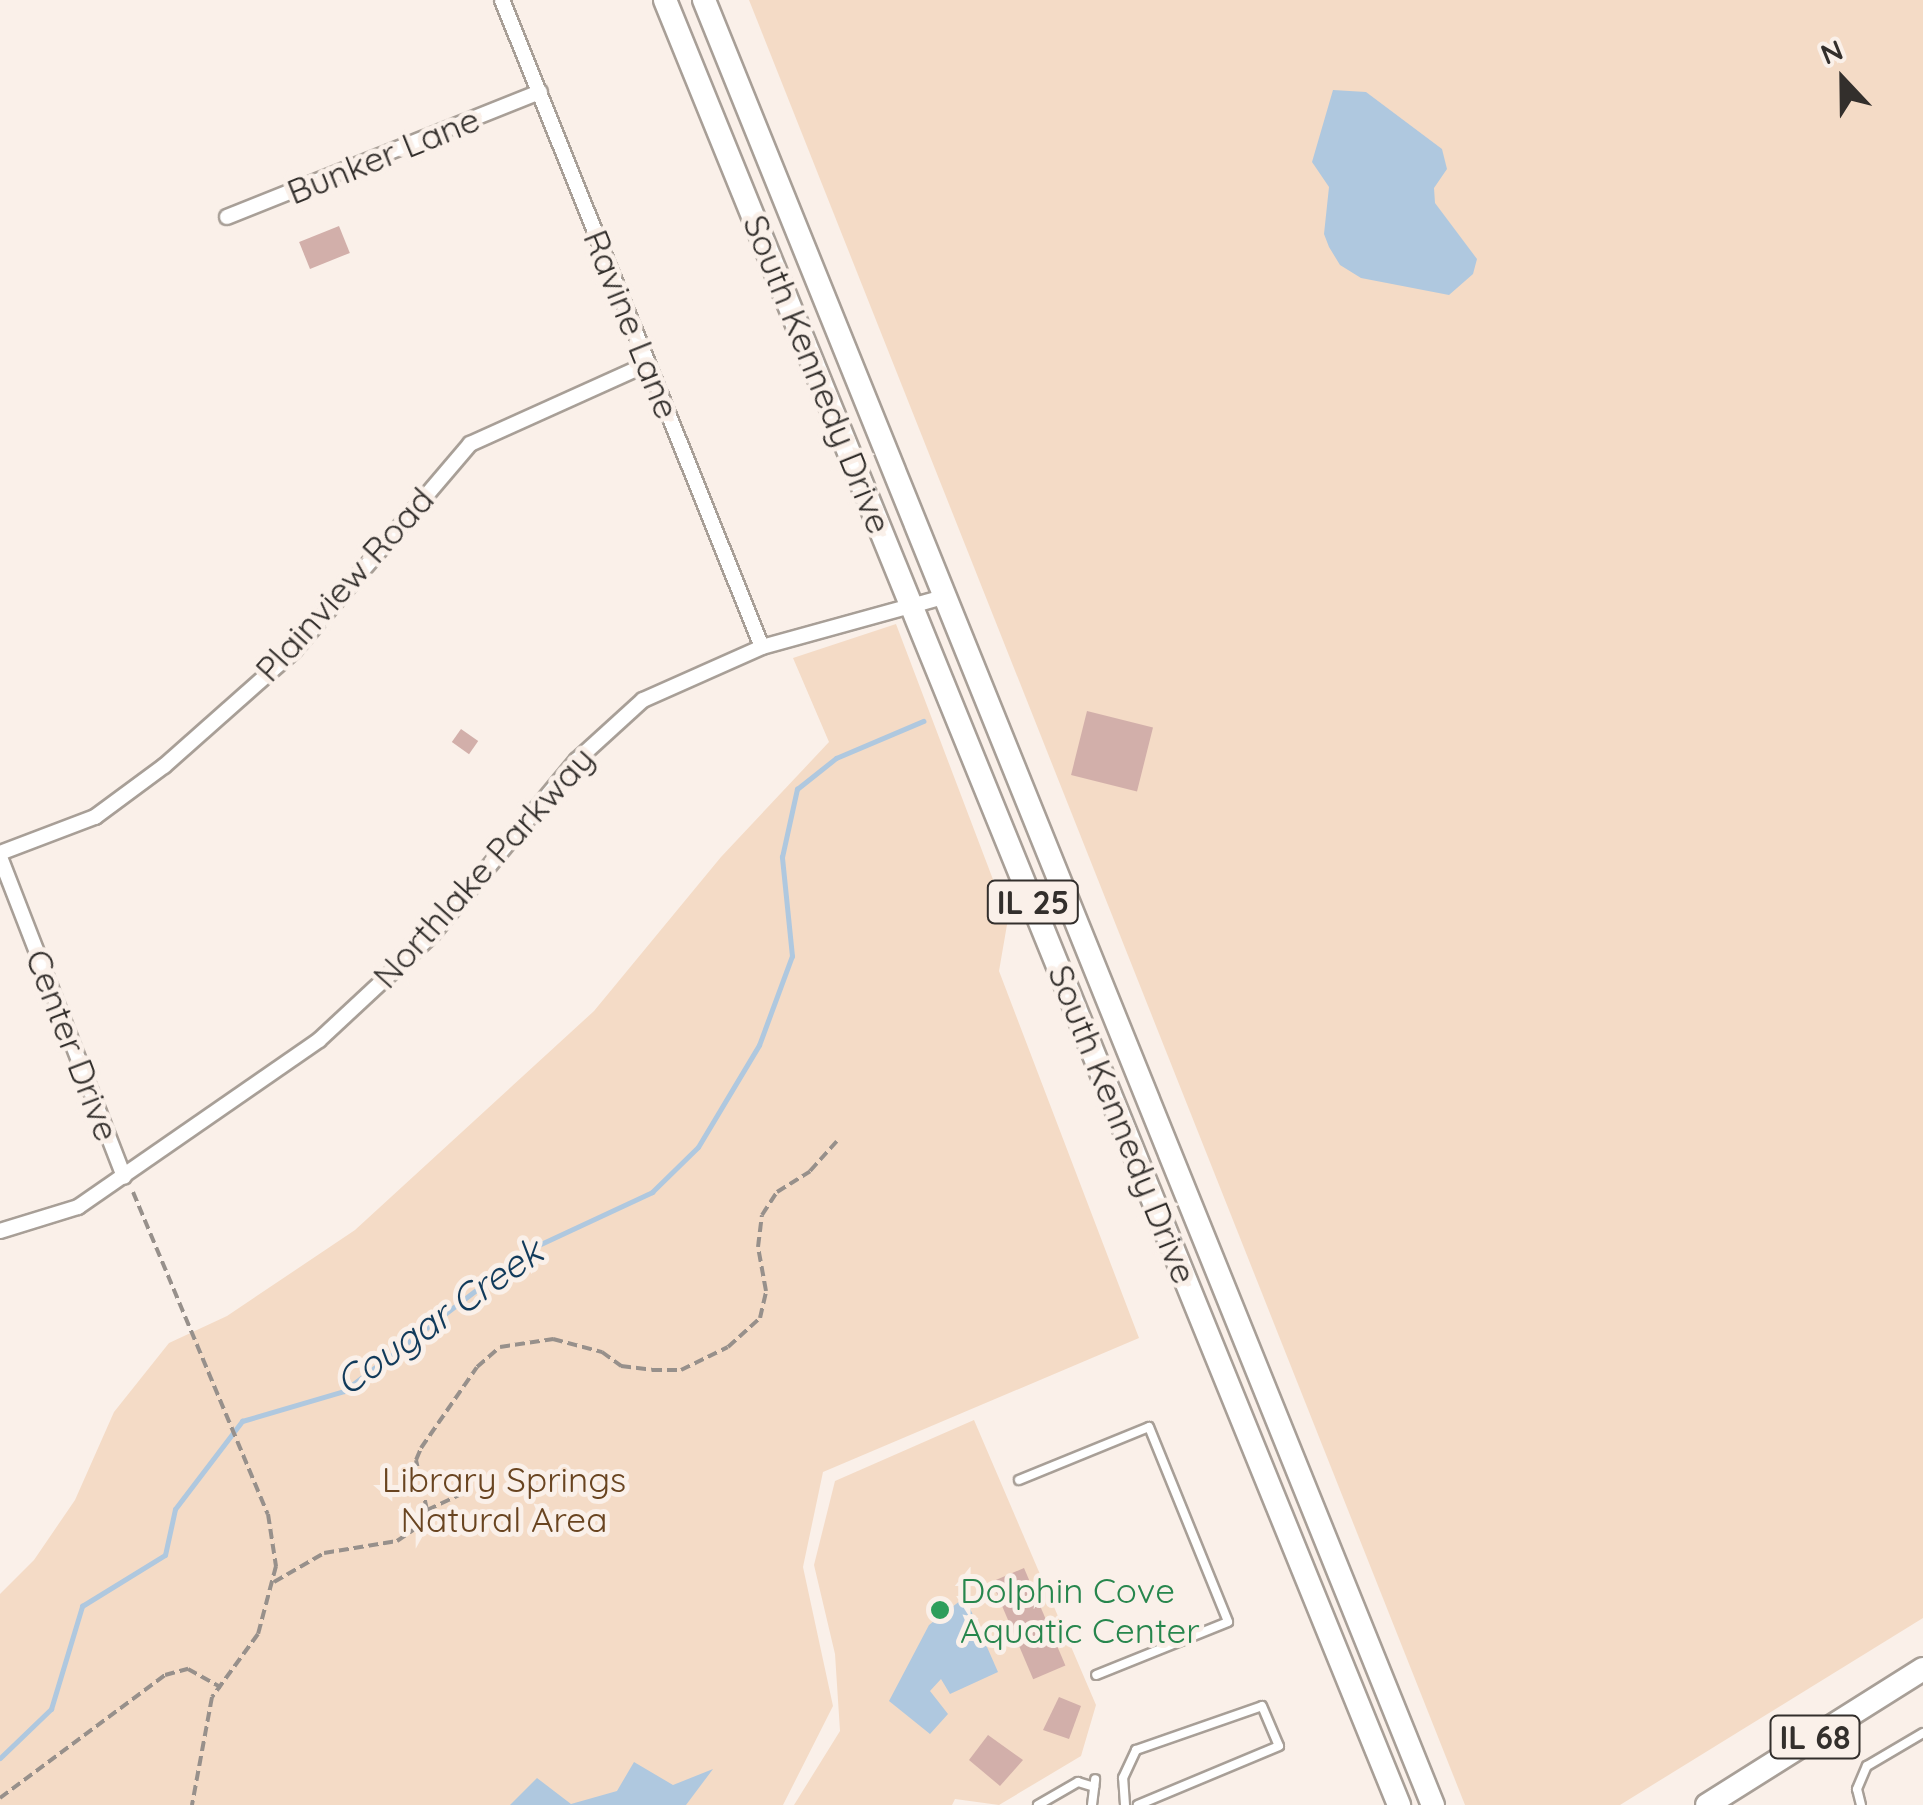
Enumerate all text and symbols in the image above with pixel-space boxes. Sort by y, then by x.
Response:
north arrow [1793,30,1893,130]
text: N [1815,32,1848,72]
street label: Bunker Lane [281,97,485,213]
street label: South Kennedy Drive [735,209,901,539]
street label: Ravine Lane [575,224,689,424]
street label: Plainview Road [246,478,442,690]
street label: Northlake Parkway [364,738,602,996]
road number: IL 25 [986,875,1080,929]
street label: Center Drive [17,943,129,1147]
street label: South Kennedy Drive [1040,959,1206,1289]
water label: Cougar Creek [327,1229,551,1405]
park label: Library Springs Natural Area [382,1458,626,1540]
place label: Dolphin Cove Aquatic Center [960,1569,1200,1651]
marker: Dolphin Cove Aquatic Center [929,1599,951,1621]
road number: IL 68 [1768,1710,1862,1764]

